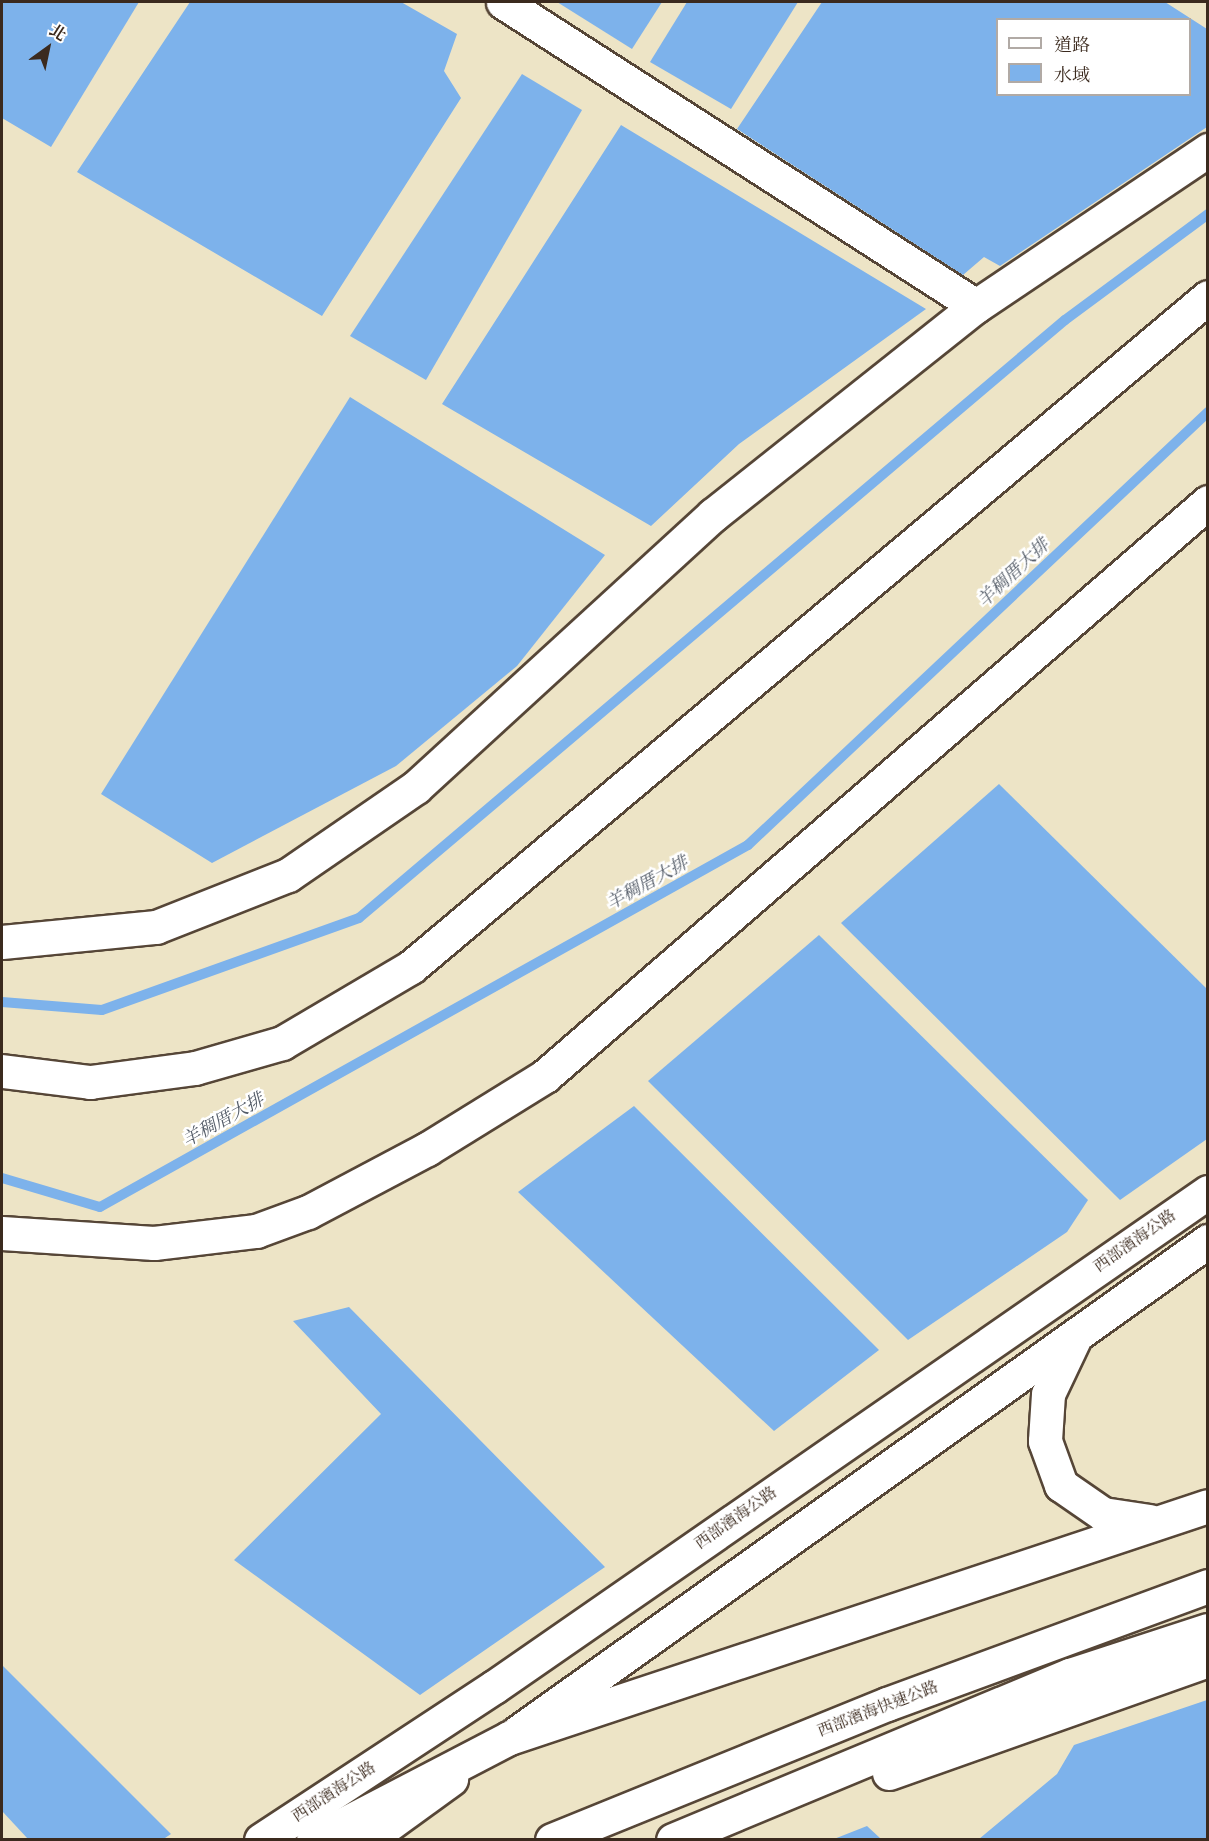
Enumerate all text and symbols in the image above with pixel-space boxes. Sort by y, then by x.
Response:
north arrow [18,18,78,78]
legend [996,18,1191,96]
text: 北 [45,19,71,46]
text: 道路 [1054,33,1090,57]
text: 水域 [1054,63,1090,87]
water label: 羊稠厝大排 [973,534,1053,612]
water label: 羊稠厝大排 [602,852,692,914]
water label: 羊稠厝大排 [178,1089,268,1151]
street label: 西部濱海公路 [1090,1206,1180,1276]
street label: 西部濱海公路 [691,1483,781,1553]
street label: 西部濱海快速公路 [815,1677,941,1741]
street label: 西部濱海公路 [289,1758,379,1826]

